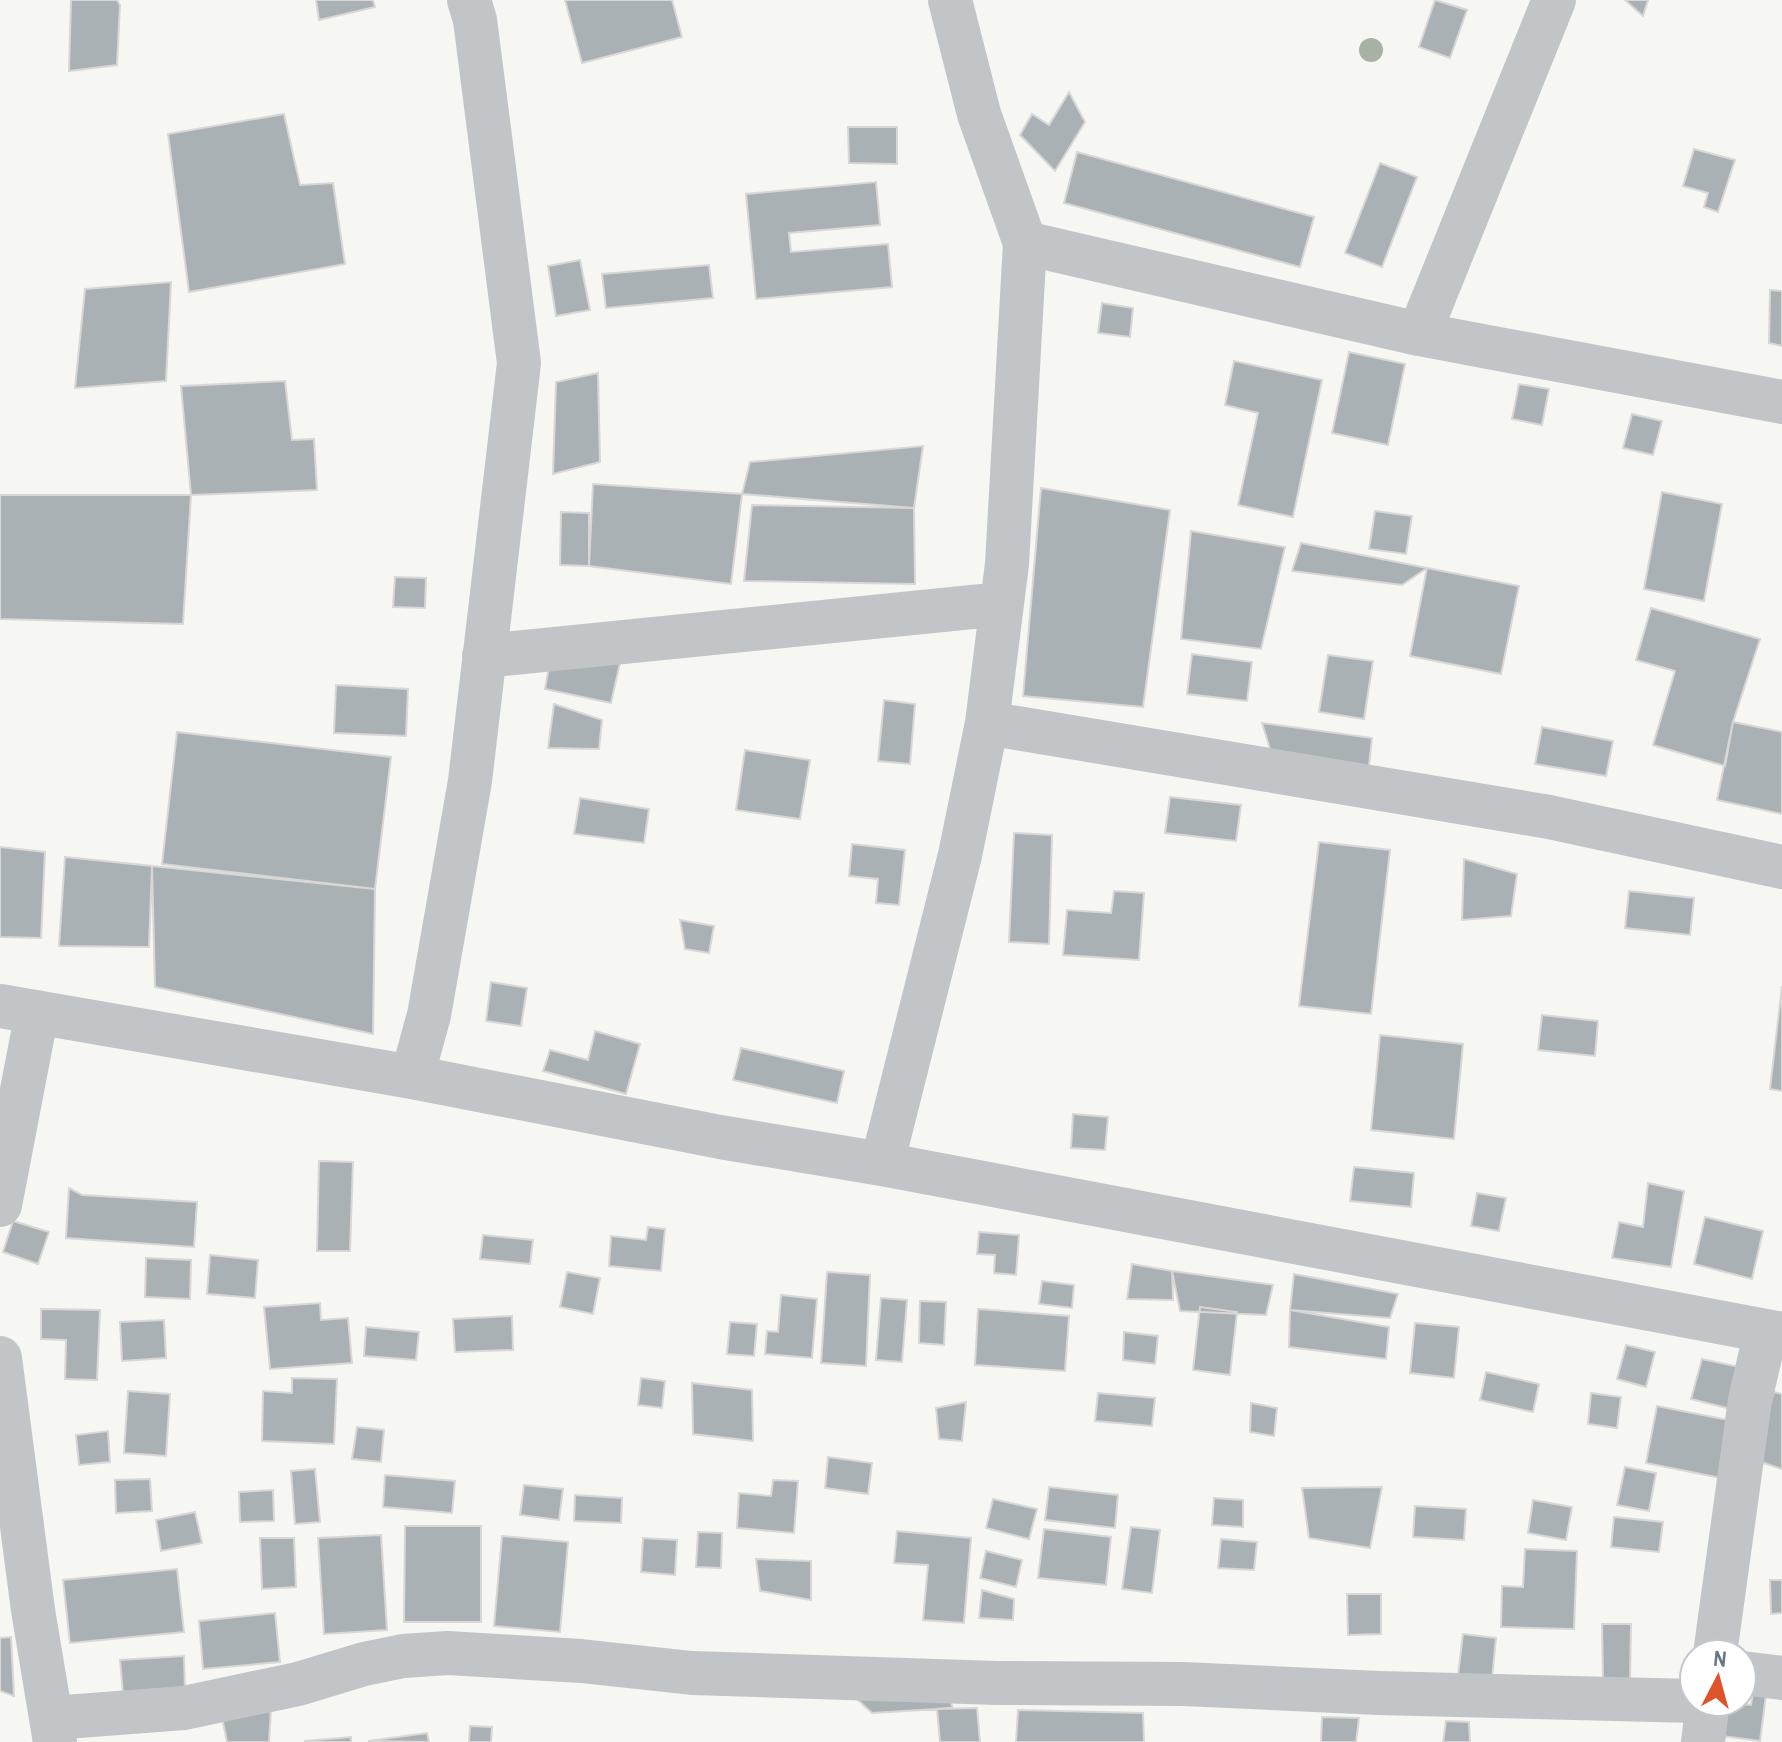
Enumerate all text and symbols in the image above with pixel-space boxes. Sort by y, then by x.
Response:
north arrow [1678,1638,1758,1718]
text: N [1712,1643,1728,1674]

